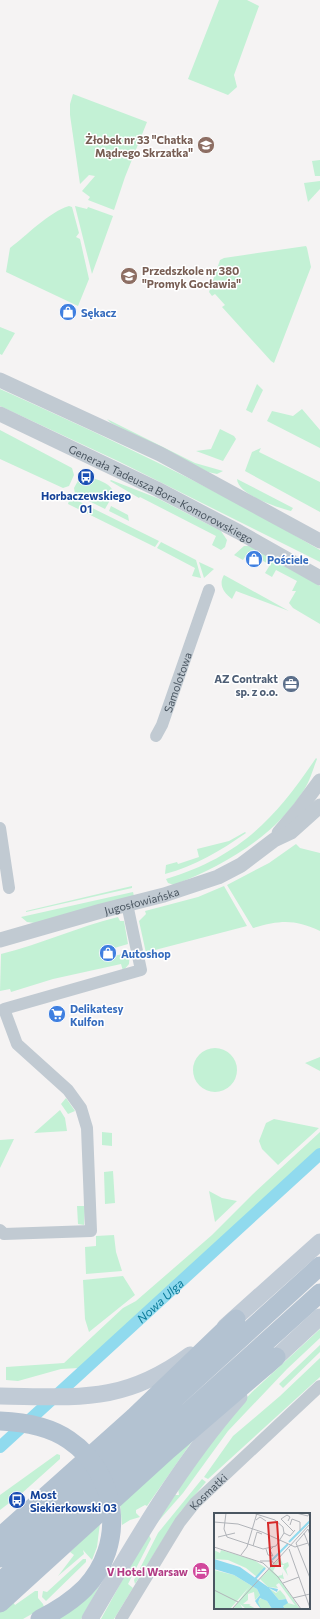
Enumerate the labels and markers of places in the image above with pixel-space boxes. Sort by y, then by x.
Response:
place label: Żłobek nr 33 "Chatka Mądrego Skrzatka" [85,133,193,159]
school or university icon: Żłobek nr 33 "Chatka Mądrego Skrzatka" [196,135,216,155]
place label: Przedszkole nr 380 "Promyk Gocławia" [142,264,241,290]
school or university icon: Przedszkole nr 380 "Promyk Gocławia" [119,266,139,286]
shop icon: Sękacz [58,302,78,322]
place label: Sękacz [81,306,117,319]
bus stop icon: Horbaczewskiego 01 [76,467,96,487]
place label: Horbaczewskiego 01 [41,489,131,515]
shop icon: Pościele [244,549,264,569]
place label: Pościele [267,553,309,566]
place label: AZ Contrakt sp. z o.o. [214,672,278,698]
office icon: AZ Contrakt sp. z o.o. [281,674,301,694]
shop icon: Autoshop [98,943,118,963]
place label: Autoshop [121,947,171,960]
place label: Delikatesy Kulfon [70,1002,124,1028]
supermarket icon: Delikatesy Kulfon [47,1004,67,1024]
place label: Most Siekierkowski 03 [30,1488,117,1514]
bus stop icon: Most Siekierkowski 03 [7,1490,27,1510]
hotel icon: V Hotel Warsaw [191,1561,211,1581]
place label: V Hotel Warsaw [107,1565,188,1578]

